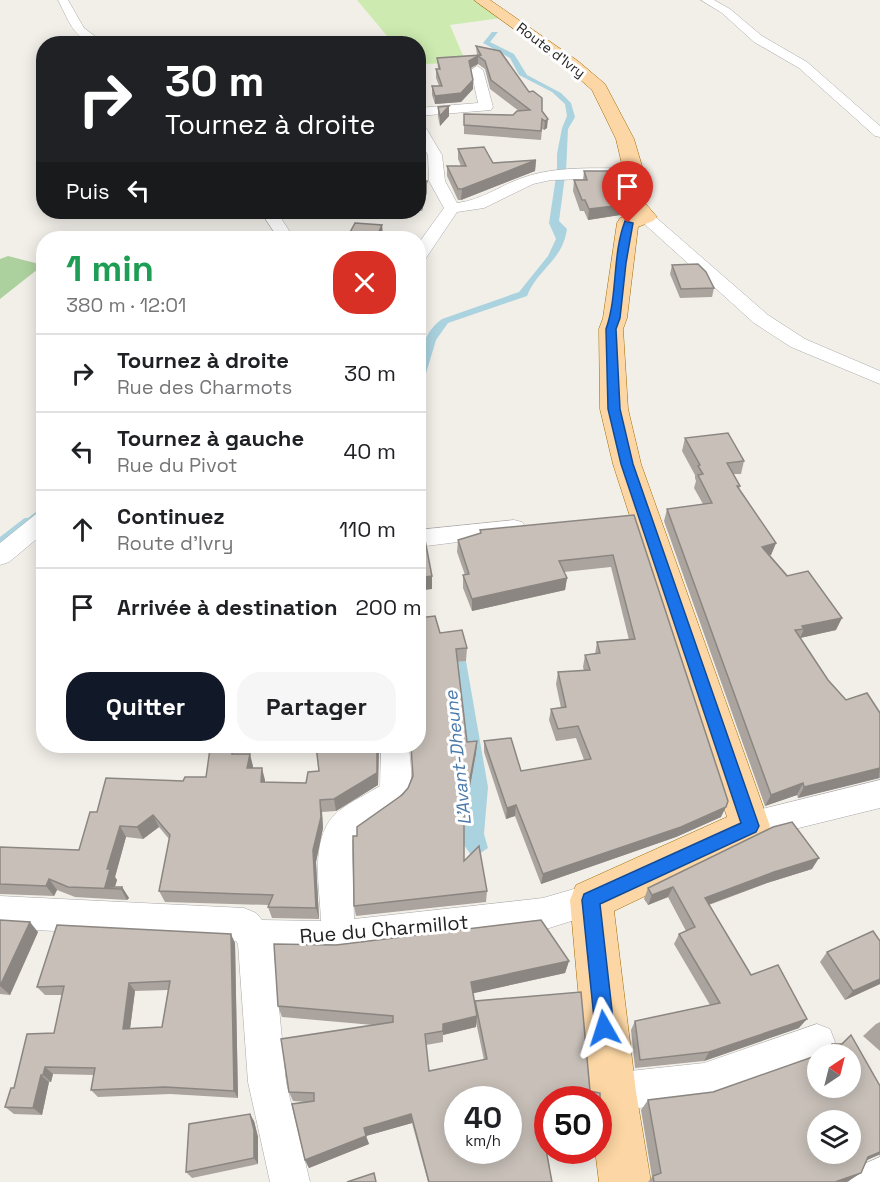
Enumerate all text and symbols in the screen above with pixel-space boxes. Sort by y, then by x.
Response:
street label: Route d'Ivry [513,18,589,82]
text: 30 m [165,55,264,108]
icon: right [66,60,144,138]
text: Tournez à droite [165,107,375,142]
pin [602,161,653,223]
icon: arrive [611,170,644,203]
icon: left [122,174,155,207]
text: Puis [66,177,110,205]
text: 1 min [66,246,154,292]
button: close [333,251,396,314]
text: 380 m · 12:01 [66,292,186,318]
text: Tournez à droite [117,346,289,374]
icon: right [66,357,99,390]
text: 30 m [344,359,396,387]
text: Rue des Charmots [117,374,292,400]
text: Tournez à gauche [117,424,304,452]
icon: left [66,435,99,468]
text: 40 m [344,437,396,465]
text: Rue du Pivot [117,452,238,478]
text: Continuez [117,502,225,530]
icon: ahead [66,513,99,546]
text: 110 m [339,515,396,543]
text: Route d'Ivry [117,530,233,556]
icon: arrive [66,591,99,624]
text: Arrivée à destination [117,593,338,621]
text: 200 m [356,593,422,621]
button: Quitter [66,672,225,741]
button: Partager [237,672,396,741]
water label: L'Avant-Dheune [439,688,476,826]
street label: Rue du Charmillot [299,909,469,949]
position arrow [572,996,636,1060]
north arrow [807,1044,861,1098]
map controls [807,1044,861,1164]
speed limit sign: 50 [534,1086,612,1164]
text: 40 [464,1098,502,1137]
button: layers [807,1110,861,1164]
text: km/h [465,1131,501,1150]

